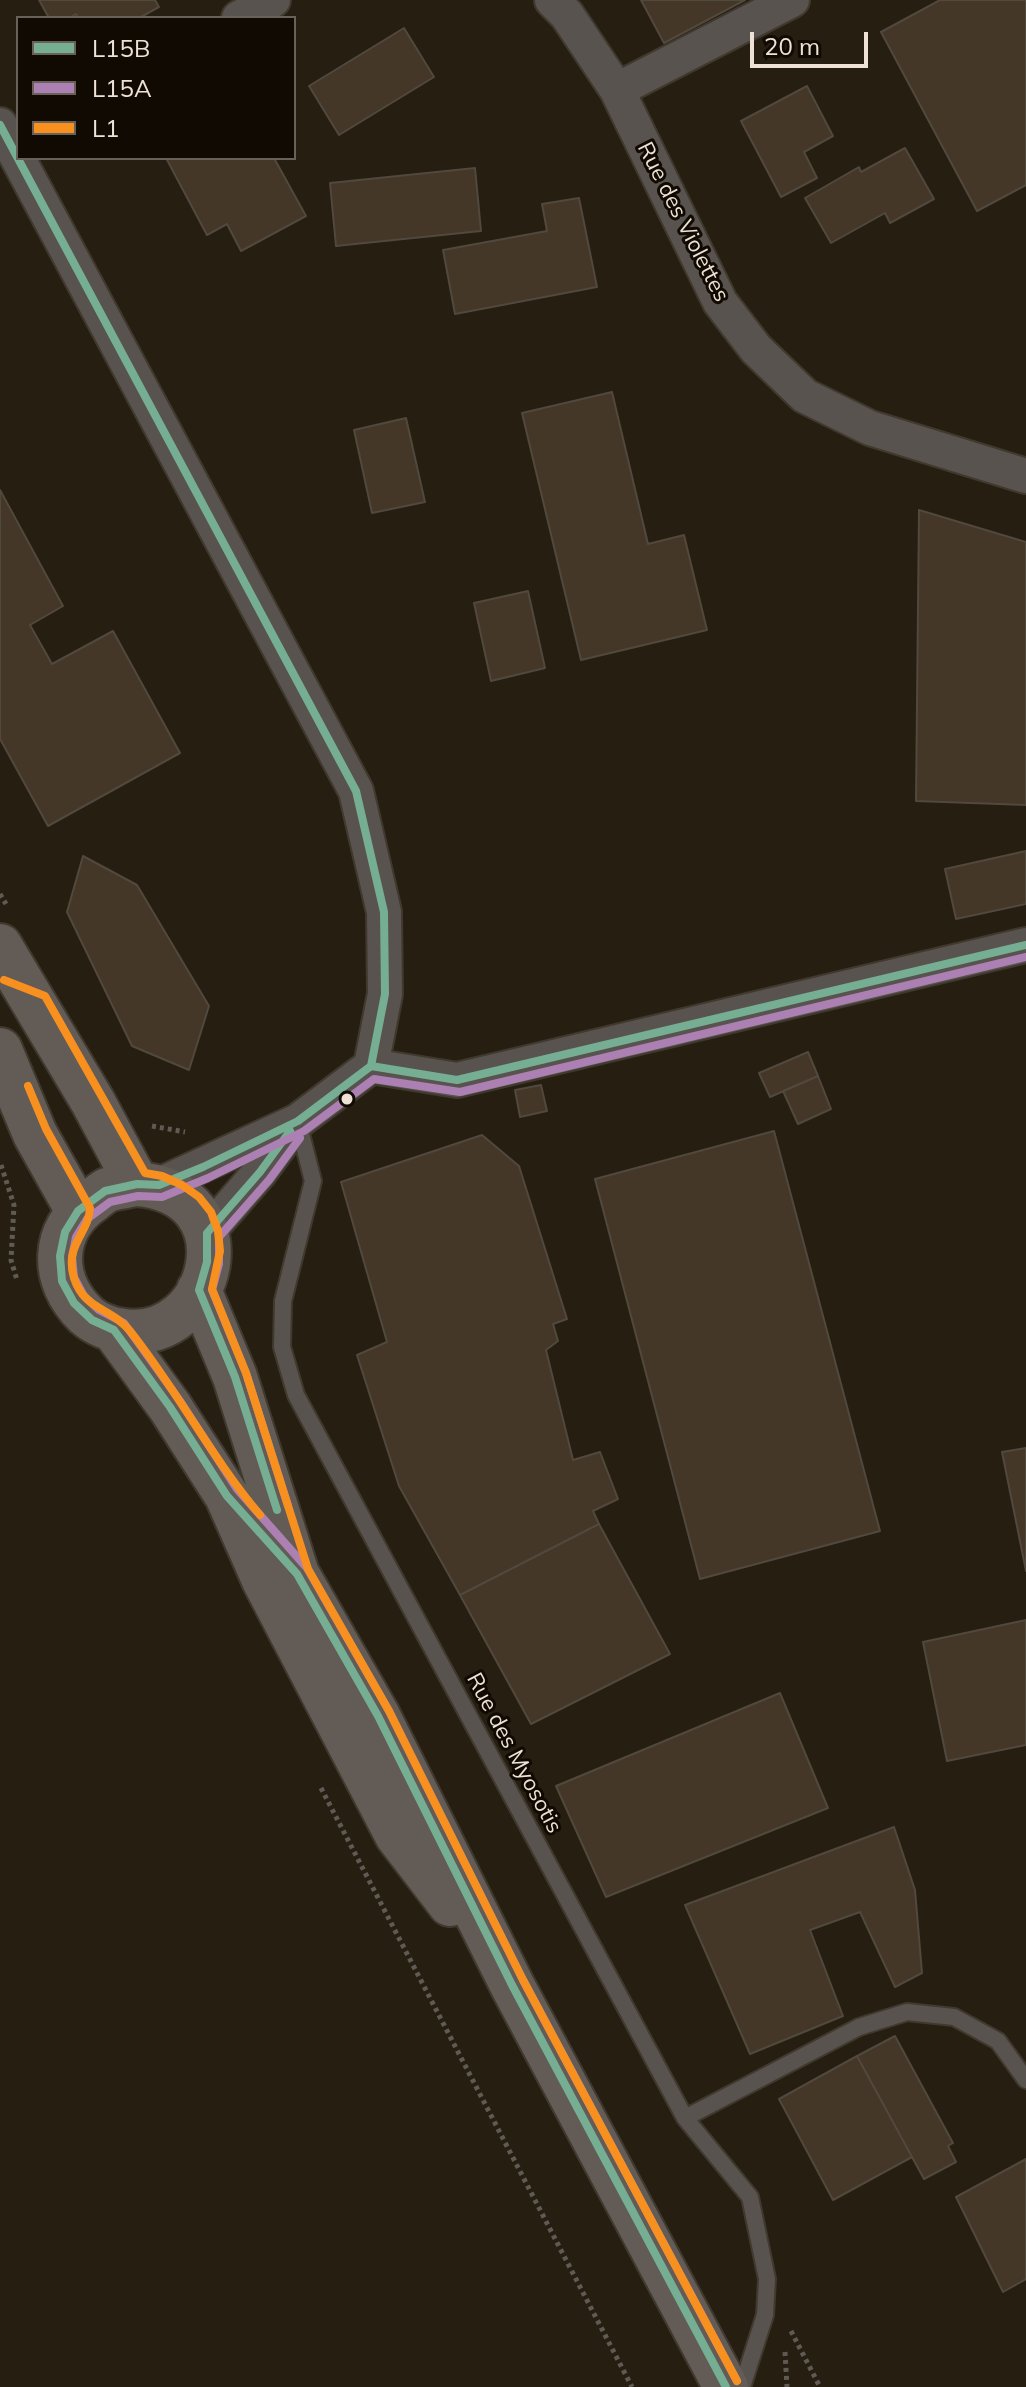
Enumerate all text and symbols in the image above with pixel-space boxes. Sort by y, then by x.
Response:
legend [16,16,296,160]
scale bar [754,16,872,66]
text: 20 m [764,31,820,61]
text: L15B [92,33,150,63]
text: L15A [92,73,152,103]
text: L1 [92,113,119,143]
street label: Rue des Violettes [631,138,735,306]
unlabelled marker [339,1091,355,1107]
street label: Rue des Myosotis [461,1668,567,1838]

